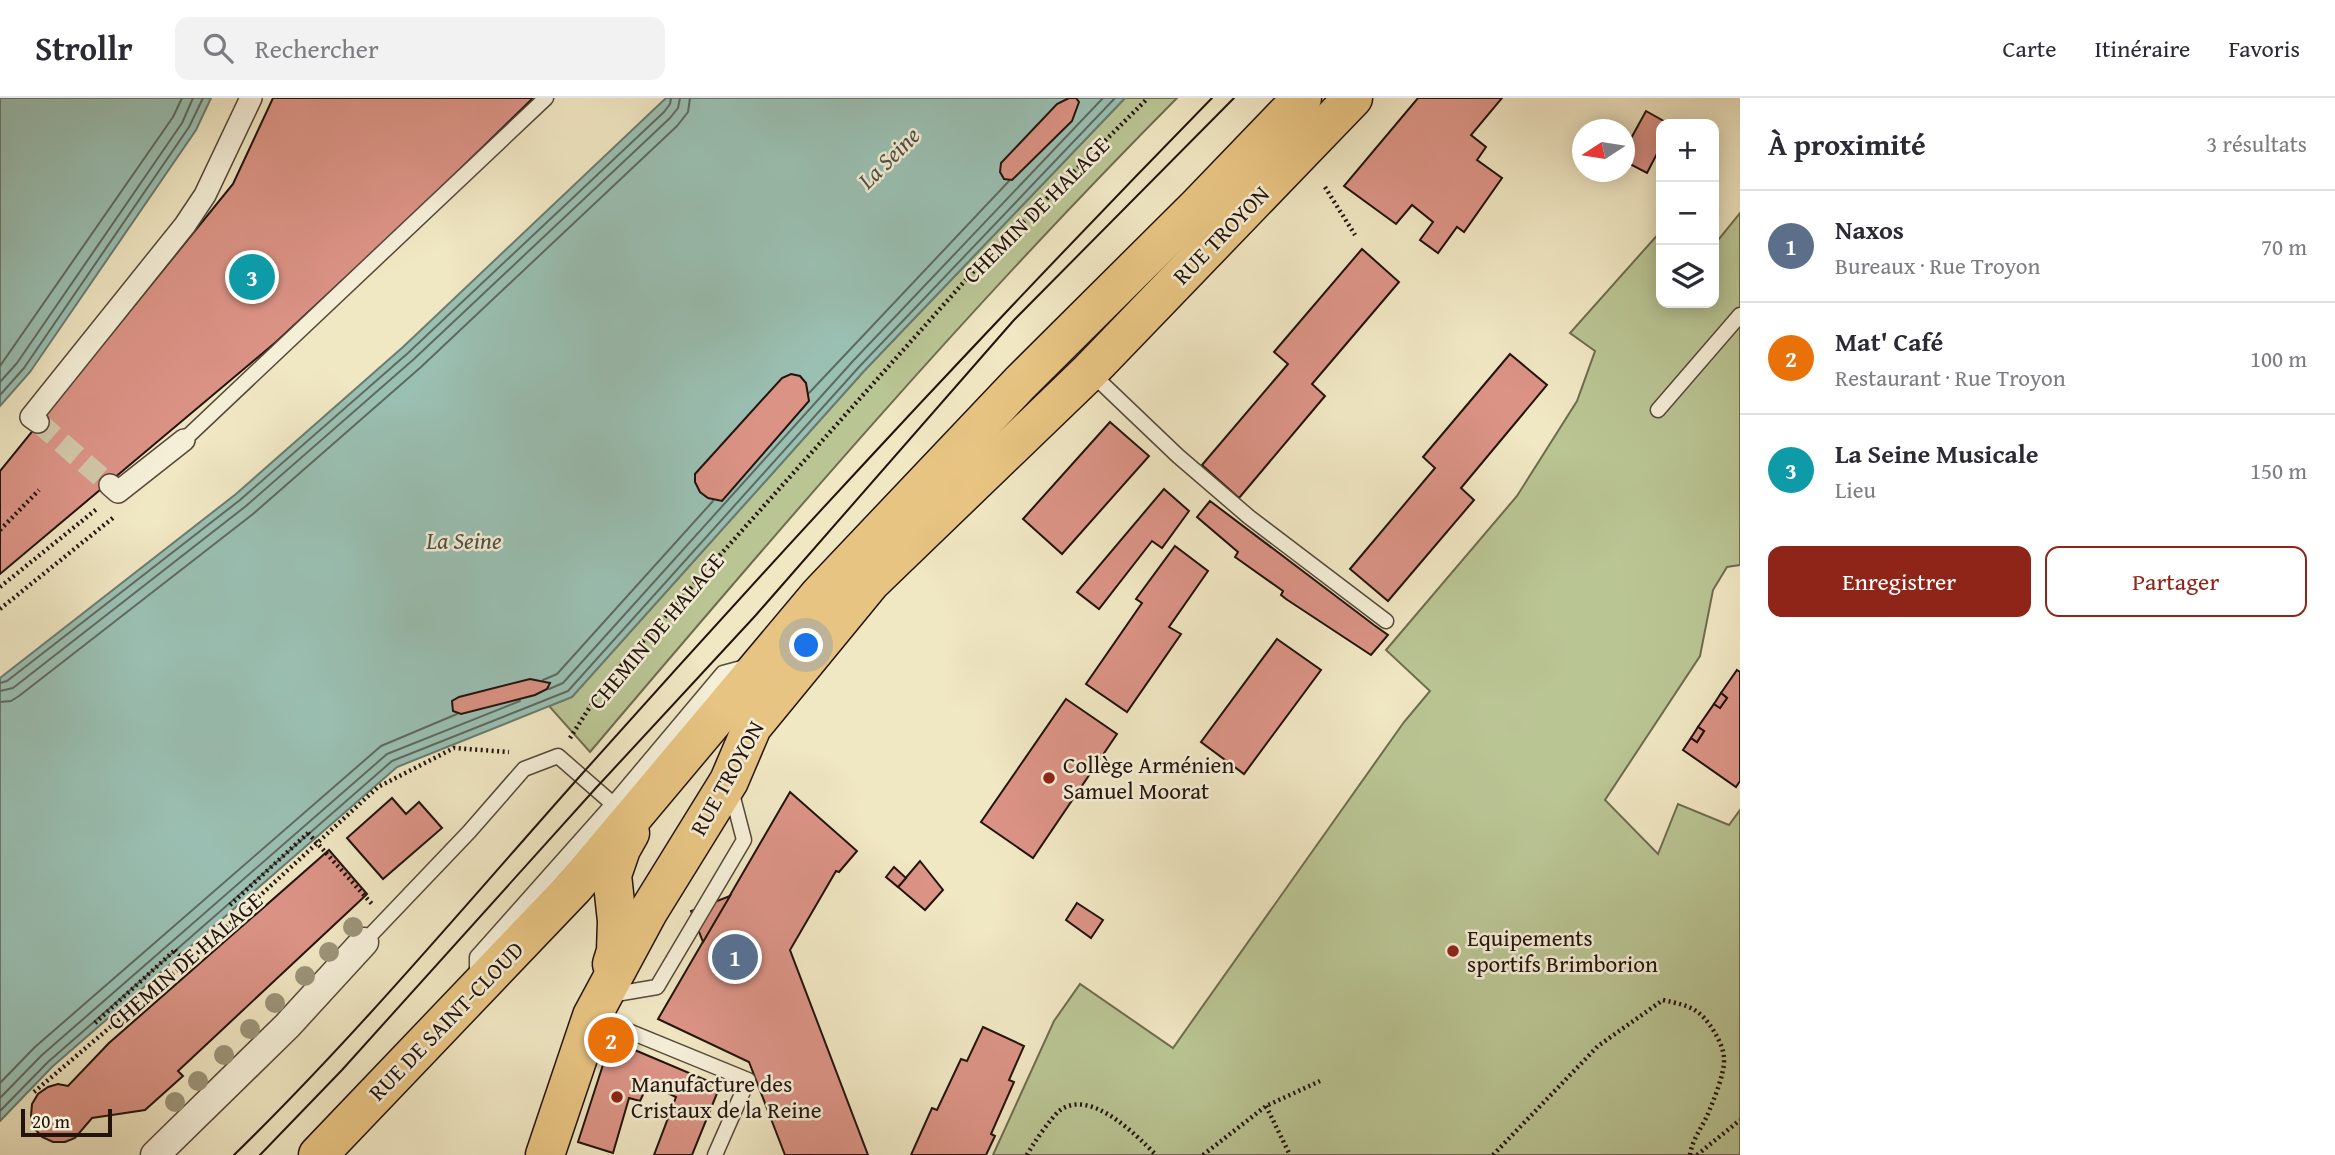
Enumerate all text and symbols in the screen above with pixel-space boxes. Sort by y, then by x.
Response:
search box [175,17,665,80]
text: Strollr [35,24,133,72]
icon: search [199,29,237,67]
text: Rechercher [255,29,379,68]
text: Carte [2003,31,2057,66]
text: Itinéraire [2095,31,2190,66]
text: Favoris [2228,31,2300,66]
water label: La Seine [849,118,928,197]
north arrow [1572,119,1635,182]
map controls [1656,119,1719,308]
button: + [1656,119,1719,182]
text: À proximité [1768,122,1926,166]
text: 3 résultats [2206,127,2307,160]
street label: CHEMIN DE HALAGE [955,129,1116,290]
street label: RUE TROYON [1165,178,1276,292]
button: − [1656,182,1719,245]
text: Naxos [1835,210,1904,249]
text: 1 [1785,230,1797,263]
text: 70 m [2261,230,2307,263]
button: layers [1656,245,1719,308]
text: Bureaux · Rue Troyon [1835,249,2040,282]
pin: 3 [229,251,275,303]
text: Mat' Café [1835,322,1943,361]
text: 2 [1785,342,1797,375]
text: 100 m [2250,342,2307,375]
text: Restaurant · Rue Troyon [1835,361,2066,394]
text: La Seine Musicale [1835,434,2039,473]
text: 3 [1785,454,1797,487]
text: 150 m [2250,454,2307,487]
text: Lieu [1835,473,1876,506]
water label: La Seine [425,523,502,558]
street label: CHEMIN DE HALAGE [580,545,731,716]
button: Enregistrer [1768,546,2031,617]
button: Partager [2045,546,2307,617]
your location [789,628,823,662]
street label: RUE TROYON [681,714,772,841]
place label: Collège Arménien Samuel Moorat [1063,748,1234,807]
marker: Collège Arménien Samuel Moorat [1041,770,1057,786]
street label: CHEMIN DE HALAGE [100,884,269,1037]
place label: Equipements sportifs Brimborion [1467,921,1658,980]
pin: 1 [712,931,758,983]
street label: RUE DE SAINT-CLOUD [361,933,531,1108]
marker: Equipements sportifs Brimborion [1445,943,1461,959]
pin: 2 [588,1014,634,1066]
place label: Manufacture des Cristaux de la Reine [631,1067,822,1126]
marker: Manufacture des Cristaux de la Reine [609,1089,625,1105]
scale bar [21,1106,112,1138]
text: 20 m [32,1107,70,1135]

